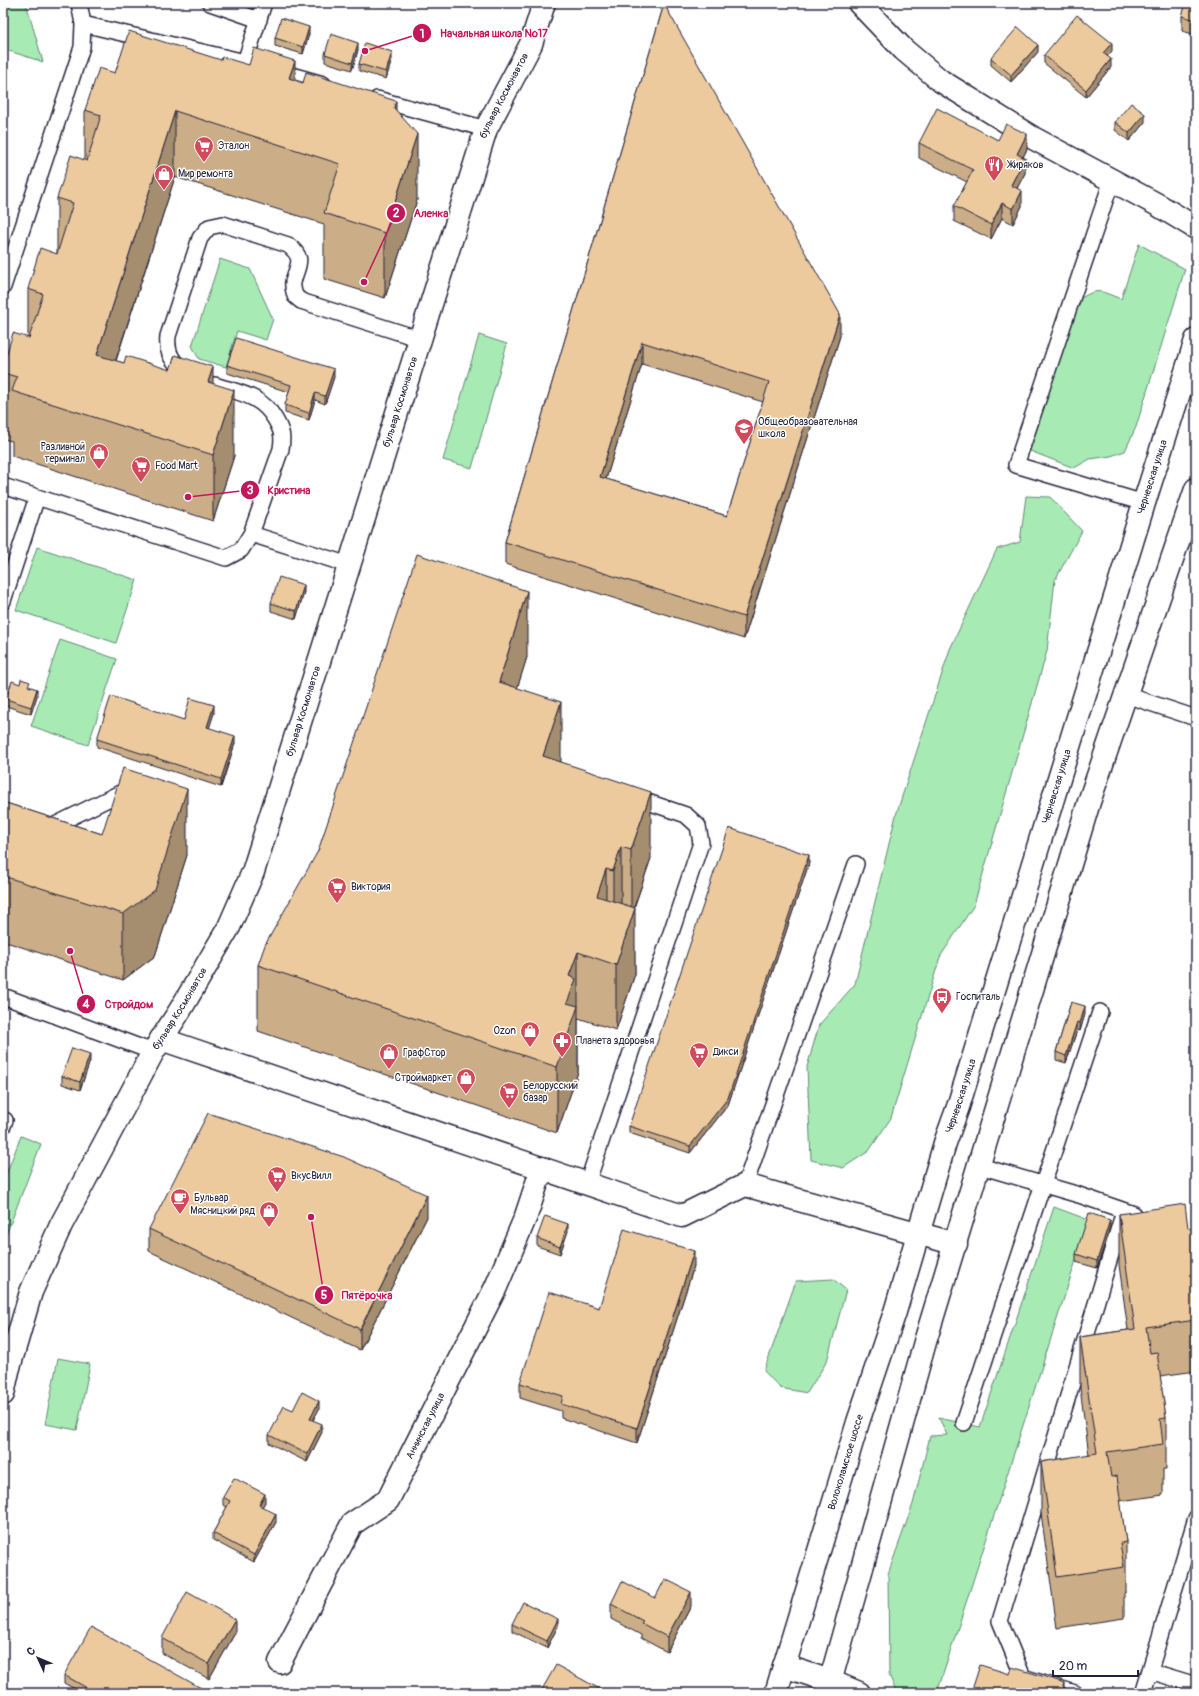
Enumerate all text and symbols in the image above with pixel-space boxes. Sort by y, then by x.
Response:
callout: Начальная школа №17 [412,22,556,45]
text: 1 [420,27,424,42]
text: Начальная школа №17 [440,27,548,40]
street label: бульвар Космонавтов [477,51,531,140]
supermarket icon: Эталон [193,135,215,163]
place label: Эталон [218,140,249,152]
restaurant icon: Жиряков [983,154,1005,182]
place label: Жиряков [1006,159,1043,171]
shop icon: Мир ремонта [153,163,175,191]
place label: Мир ремонта [178,168,233,180]
callout: Аленка [386,201,456,224]
text: 2 [393,206,400,221]
text: Аленка [414,207,448,220]
street label: бульвар Космонавтов [381,355,420,449]
place label: Общеобразовательная школа [758,416,858,440]
school or university icon: Общеобразовательная школа [733,417,755,445]
street label: Черневская улица [1135,438,1170,516]
place label: Разливной терминал [41,441,85,465]
shop icon: Разливной терминал [88,442,110,470]
supermarket icon: Food Mart [130,455,152,483]
place label: Food Mart [155,460,199,472]
callout: Кристина [240,478,319,501]
text: 3 [247,483,254,498]
text: Кристина [268,484,310,497]
street label: бульвар Космонавтов [284,664,323,758]
street label: Черневская улица [1040,748,1074,825]
supermarket icon: Виктория [326,876,348,904]
place label: Виктория [351,881,391,893]
street label: бульвар Космонавтов [150,965,210,1052]
bus stop icon: Госпиталь [931,986,953,1014]
place label: Госпиталь [956,991,1001,1003]
callout: Стройдом [76,992,161,1015]
text: 4 [82,997,90,1012]
text: Стройдом [105,998,153,1011]
shop icon: Ozon [519,1020,541,1048]
place label: Ozon [494,1025,516,1037]
pharmacy icon: Планета здоровья [551,1030,573,1058]
place label: Планета здоровья [576,1035,654,1047]
supermarket icon: Дикси [688,1041,710,1069]
shop icon: ГрафСтор [378,1042,400,1070]
place label: Дикси [712,1046,739,1058]
place label: ГрафСтор [403,1047,446,1059]
street label: Черневская улица [943,1057,979,1135]
shop icon: Строймаркет [455,1067,477,1095]
place label: Строймаркет [395,1072,452,1084]
place label: Белорусский базар [523,1080,578,1104]
supermarket icon: Белорусский базар [498,1081,520,1109]
supermarket icon: ВкусВилл [266,1165,288,1193]
place label: ВкусВилл [291,1170,332,1182]
cafe icon: Бульвар [169,1187,191,1215]
place label: Бульвар [194,1192,229,1204]
shop icon: Мясницкий ряд [258,1200,280,1228]
place label: Мясницкий ряд [190,1205,255,1217]
callout: Пятёрочка [314,1283,400,1306]
text: 5 [321,1288,328,1303]
text: Пятёрочка [342,1289,392,1302]
street label: Аннинская улица [404,1390,448,1461]
street label: Волоколамское шоссе [826,1413,866,1511]
north arrow [18,1638,58,1678]
text: С [24,1644,38,1658]
scale bar [1053,1652,1138,1678]
text: 20 m [1059,1659,1088,1674]

